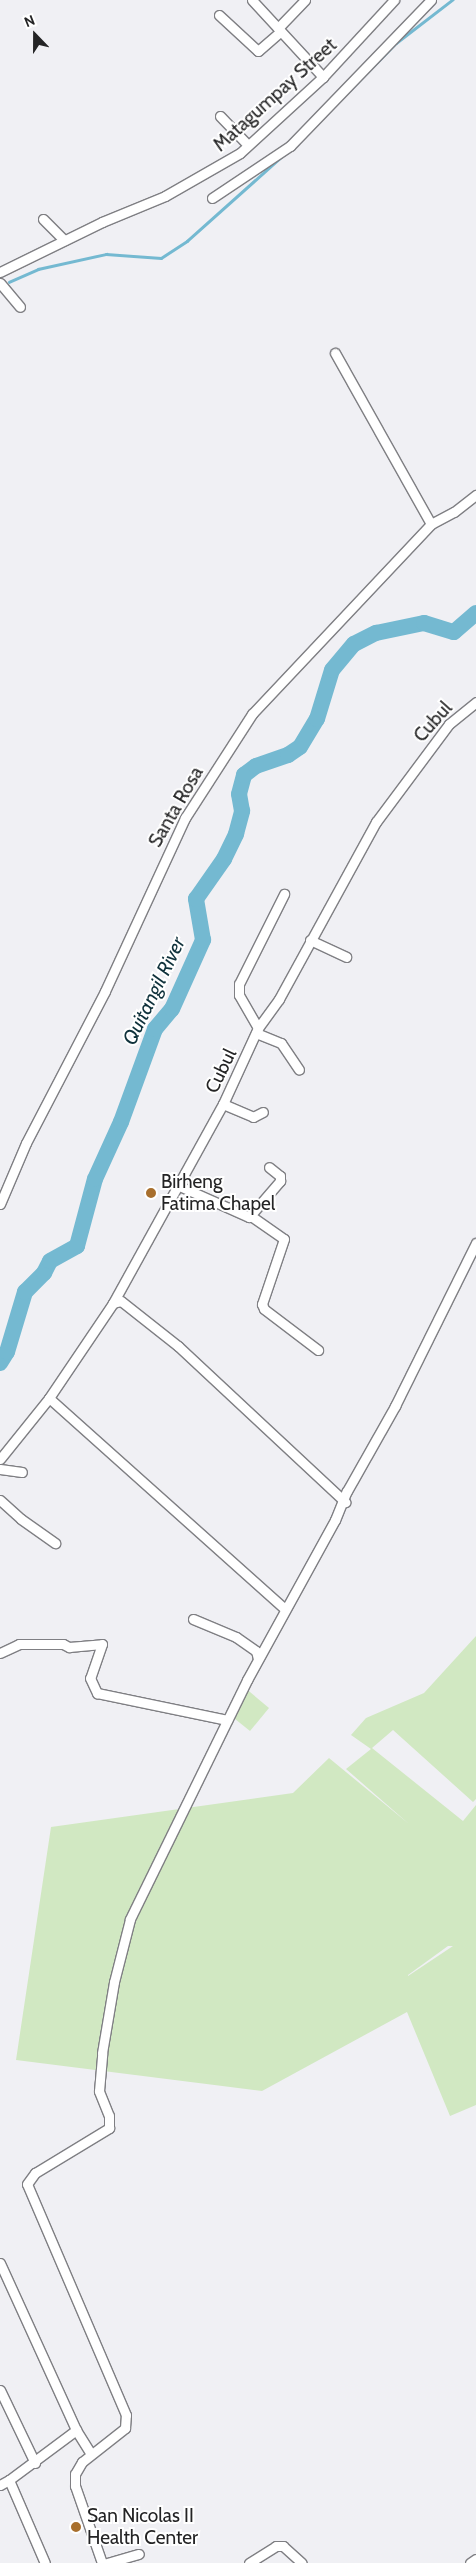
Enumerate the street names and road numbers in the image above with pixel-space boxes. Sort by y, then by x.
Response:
street label: Matagumpay Street [209,34,341,156]
street label: Cubul [409,697,457,747]
street label: Santa Rosa [144,763,208,851]
street label: Cubul [201,1045,241,1097]

